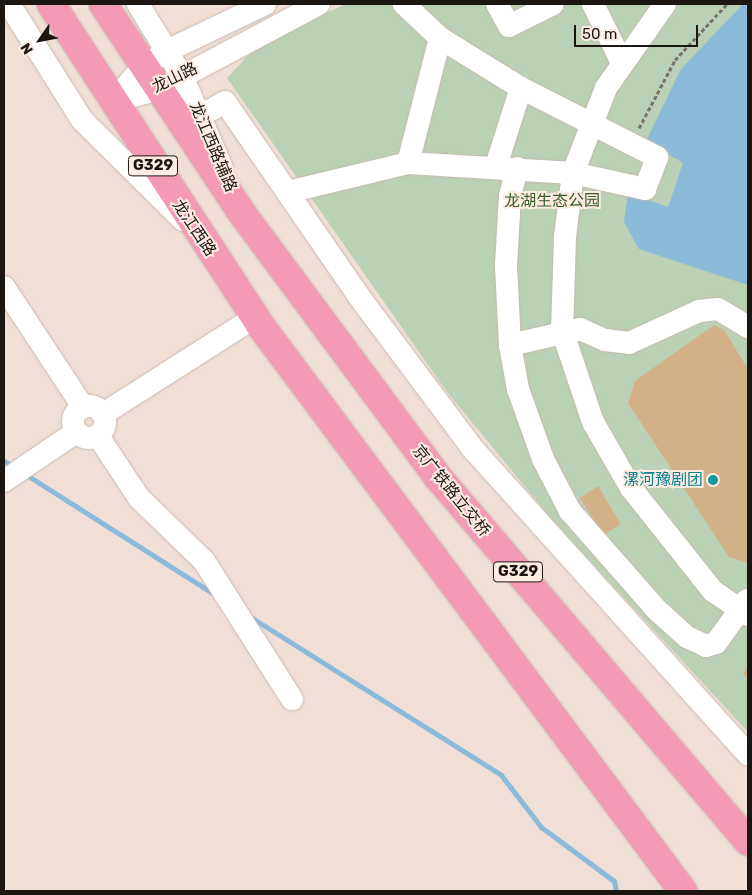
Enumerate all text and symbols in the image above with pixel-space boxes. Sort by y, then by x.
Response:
north arrow [15,15,65,65]
scale bar [577,15,701,47]
text: 50 m [582,25,617,43]
text: N [17,40,37,57]
street label: 龙山路 [149,59,201,97]
street label: 龙江西路辅路 [185,99,241,195]
road number: G329 [127,154,179,178]
park label: 龙湖生态公园 [504,191,600,211]
street label: 龙江西路 [168,196,220,260]
street label: 京广铁路立交桥 [408,441,494,541]
place label: 漯河豫剧团 [623,470,703,490]
marker: 漯河豫剧团 [707,474,719,486]
road number: G329 [492,560,544,584]

